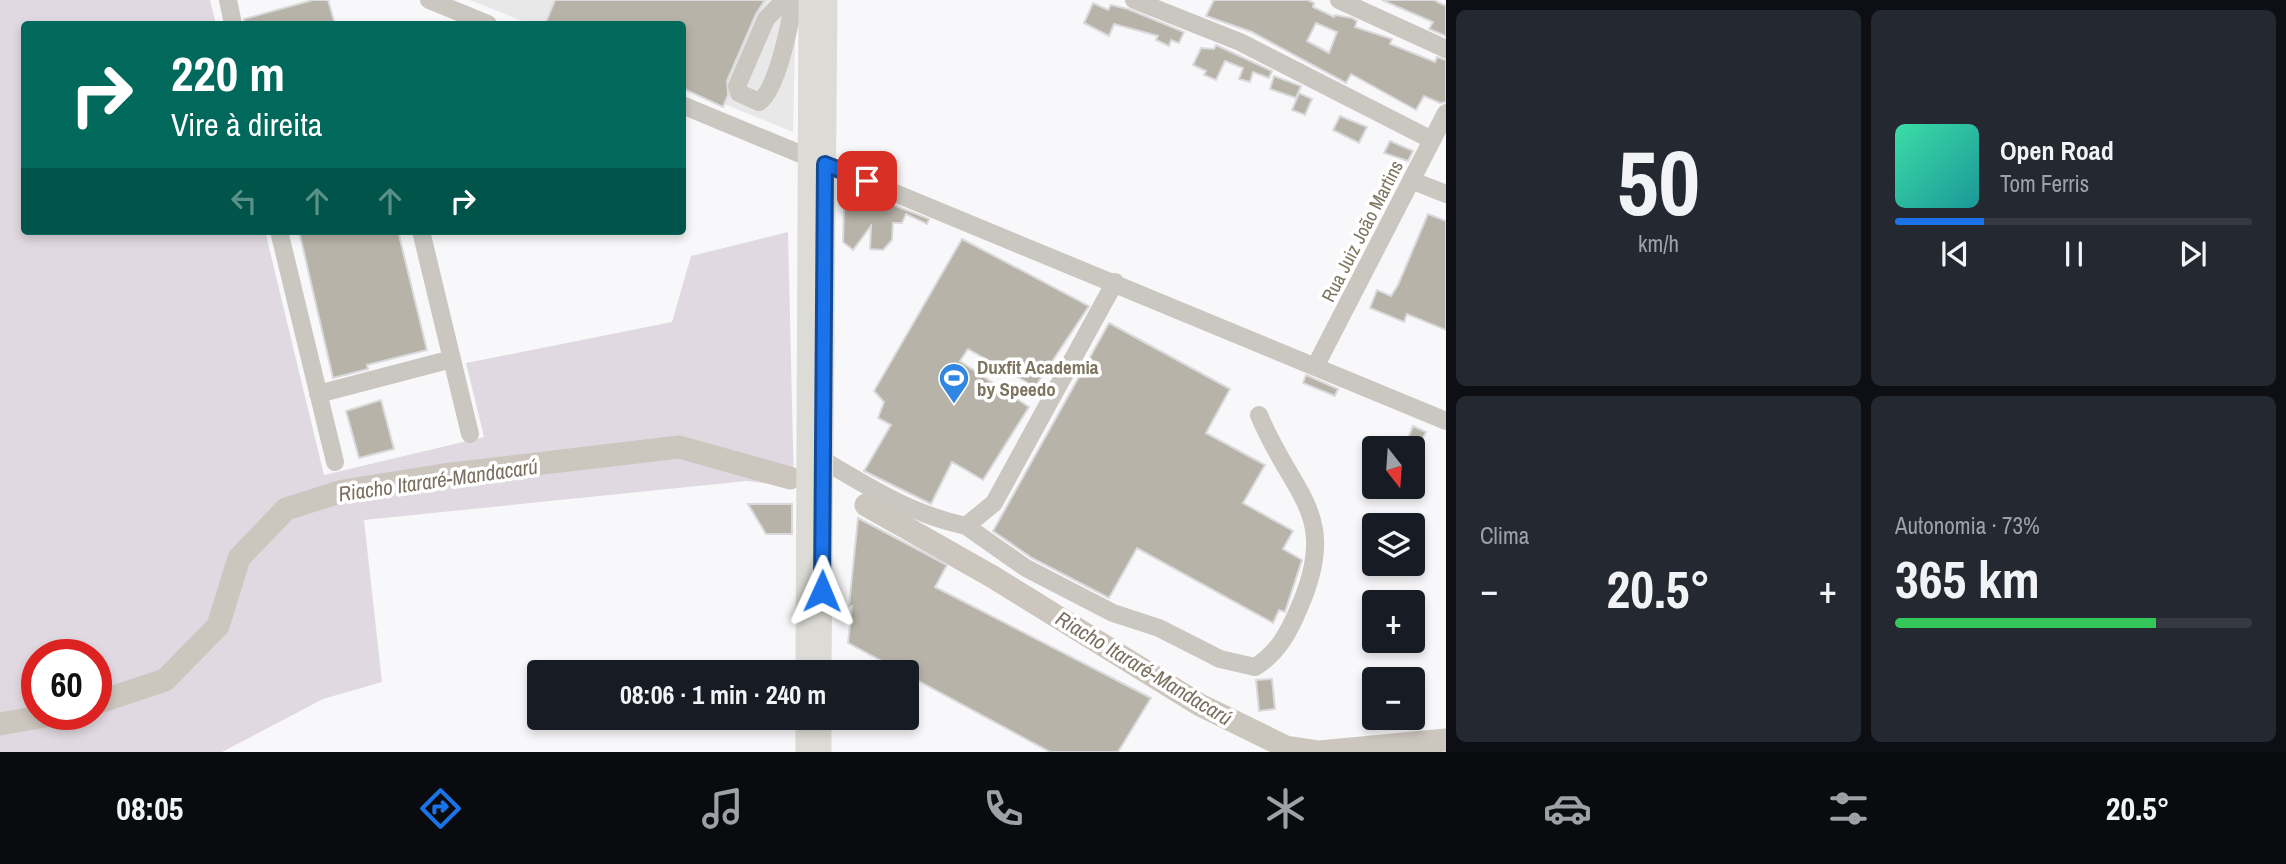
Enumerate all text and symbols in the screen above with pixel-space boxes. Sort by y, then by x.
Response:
text: 220 m [171,40,285,106]
icon: right [56,49,147,140]
text: Vire à direita [171,103,322,146]
text: 50 [1617,121,1700,243]
text: Open Road [2000,133,2114,168]
pin [837,151,897,211]
street label: Rua Juiz João Martins [1315,155,1409,306]
icon: arrive [848,162,886,200]
text: Tom Ferris [2000,168,2089,199]
icon: left [225,182,263,220]
icon: ahead [298,182,336,220]
icon: ahead [371,182,409,220]
icon: right [444,182,482,220]
text: km/h [1638,228,1679,259]
icon: previous [1936,235,1974,273]
icon: pause [2055,235,2093,273]
icon: next [2174,235,2212,273]
place label: Duxfit Academia by Speedo [977,354,1099,402]
sports icon: Duxfit Academia by Speedo [937,361,971,405]
north arrow [1362,436,1424,499]
map controls [1362,436,1425,730]
water label: Riacho Itararé-Mandacarú [336,452,540,508]
text: Autonomia · 73% [1895,510,2040,541]
button: layers [1362,513,1425,576]
text: Clima [1480,520,1529,551]
text: 365 km [1895,544,2040,614]
position arrow [785,554,859,628]
text: 20.5° [1607,554,1710,624]
text: − [1480,564,1498,615]
text: + [1819,564,1837,615]
button: + [1362,590,1425,653]
water label: Riacho Itararé-Mandacarú [1050,604,1238,732]
speed limit sign: 60 [21,639,112,730]
button: − [1362,667,1425,730]
text: 08:06 · 1 min · 240 m [620,677,826,712]
icon: directions [416,784,465,833]
icon: music [698,784,747,833]
icon: phone [979,784,1028,833]
icon: climate [1261,784,1310,833]
icon: car [1543,784,1592,833]
icon: filters [1824,784,1873,833]
text: 08:05 [116,787,183,830]
text: 20.5° [2106,787,2170,830]

